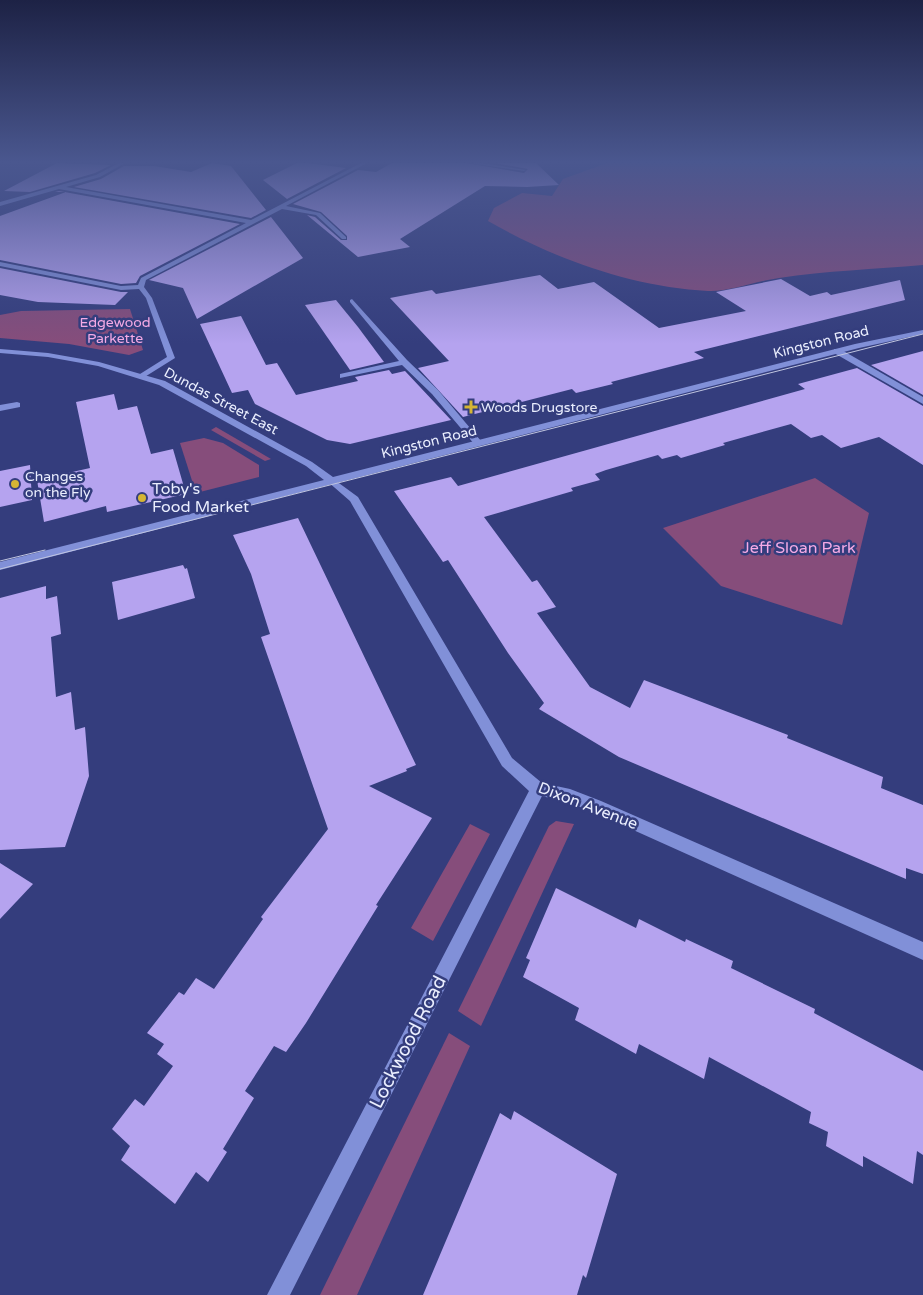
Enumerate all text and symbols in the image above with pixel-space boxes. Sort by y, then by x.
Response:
park label: Edgewood Parkette [79,314,151,347]
street label: Kingston Road [771,322,871,362]
street label: Dundas Street East [161,364,282,439]
place label: Woods Drugstore [481,399,597,416]
marker: Woods Drugstore [465,401,477,413]
street label: Kingston Road [379,422,479,462]
place label: Changes on the Fly [25,468,91,501]
marker: Changes on the Fly [9,478,21,490]
place label: Toby's Food Market [152,479,249,517]
marker: Toby's Food Market [136,492,148,504]
park label: Jeff Sloan Park [742,538,856,558]
street label: Dixon Avenue [535,778,641,834]
street label: Lockwood Road [365,972,451,1112]

